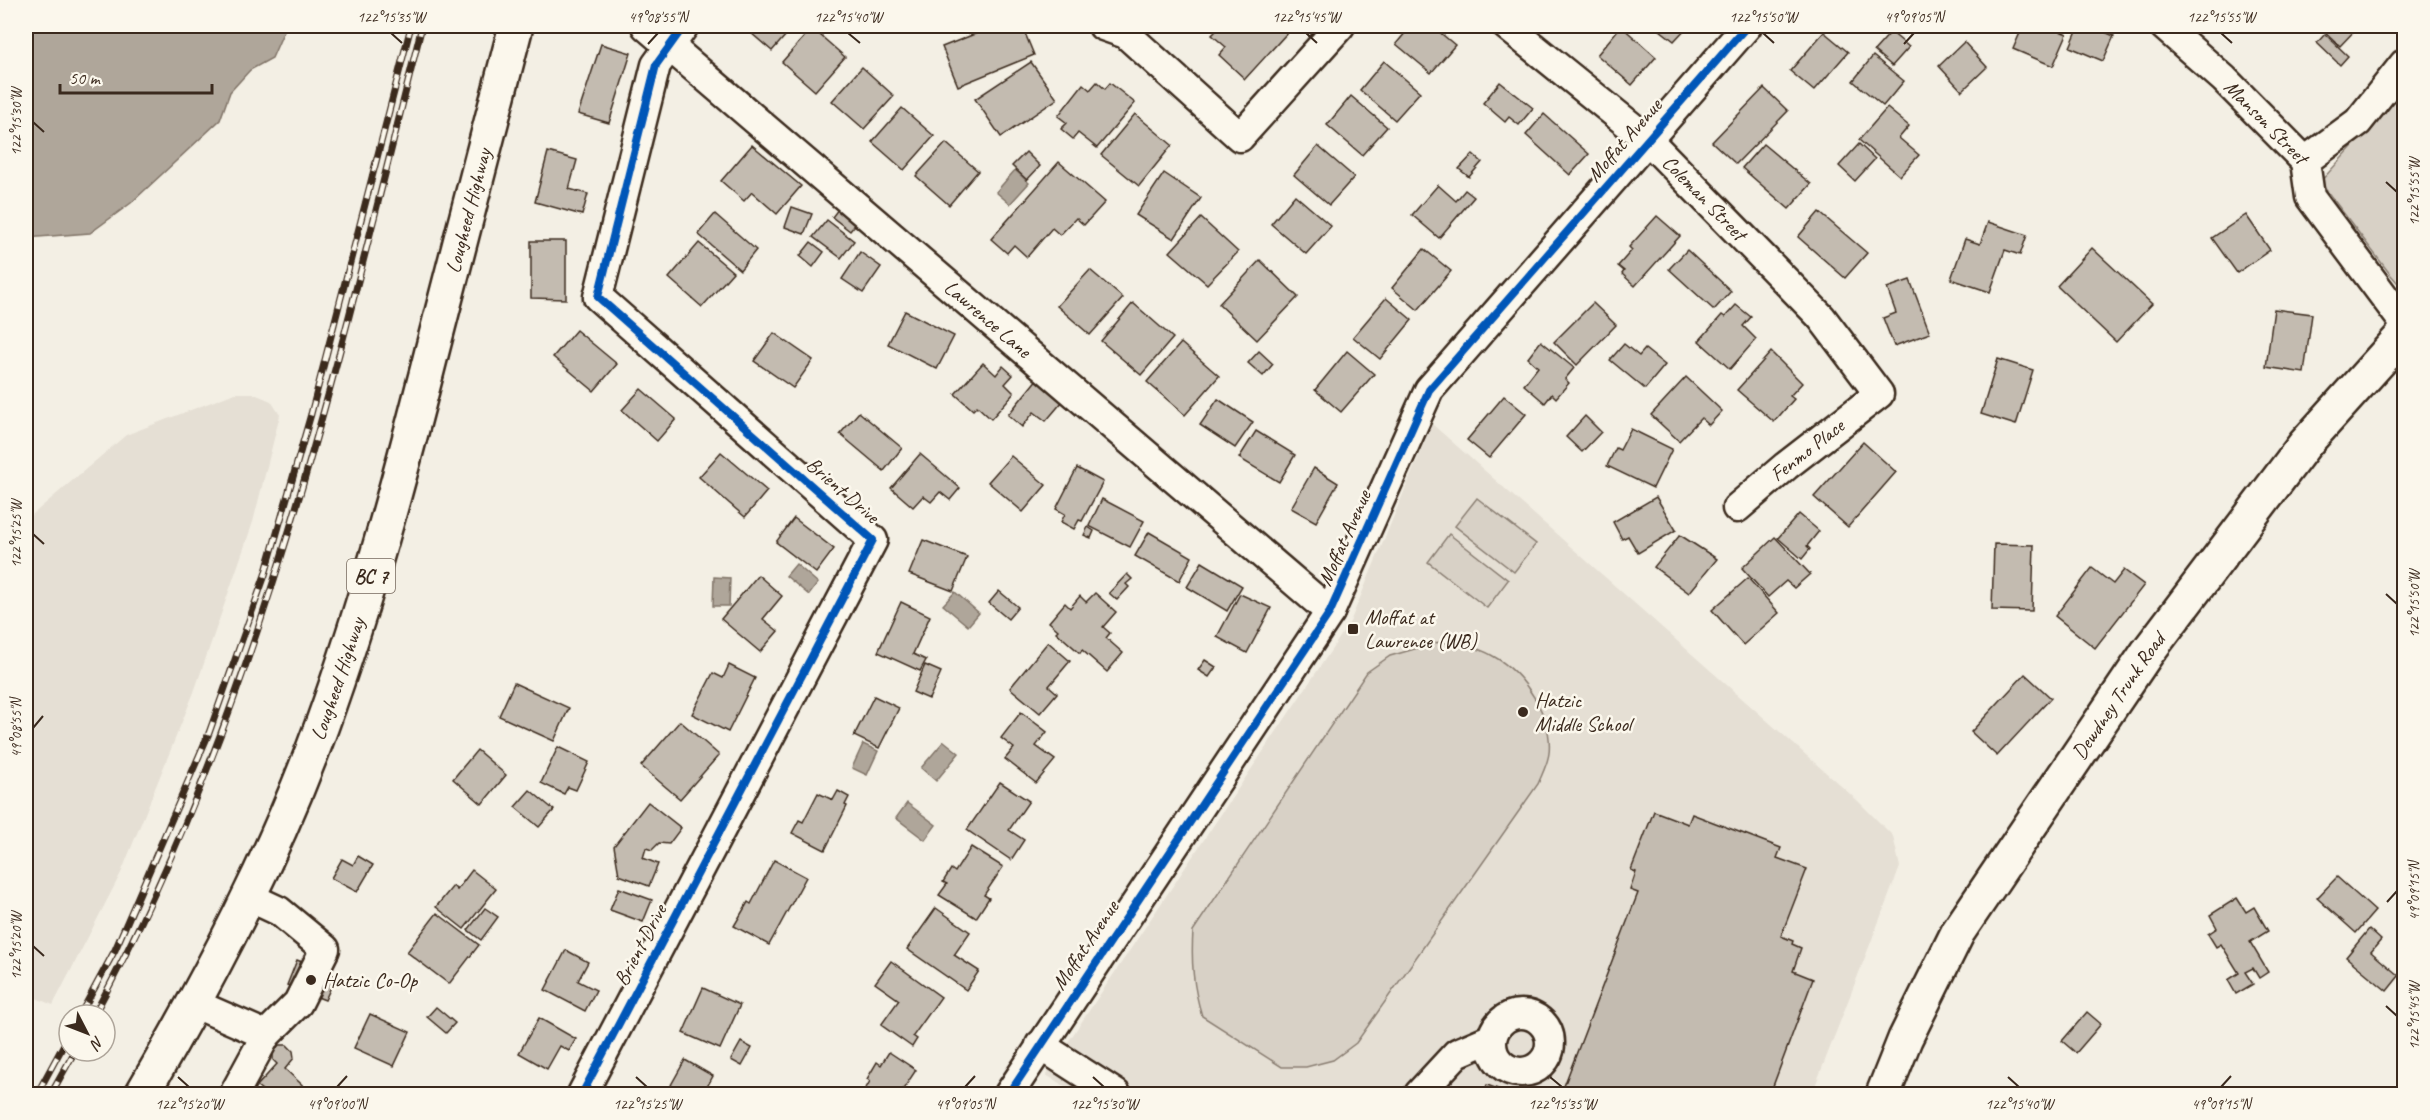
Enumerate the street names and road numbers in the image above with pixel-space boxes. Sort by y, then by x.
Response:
street label: Manson Street [2219,74,2316,172]
street label: Moffat Avenue [1581,92,1668,187]
street label: Lougheed Highway [440,144,497,276]
street label: Coleman Street [1657,149,1754,248]
street label: Lawrence Lane [939,274,1037,364]
street label: Fenmo Place [1765,412,1851,487]
street label: Brient Drive [801,451,887,530]
street label: Moffat Avenue [1311,485,1377,590]
road number: BC 7 [347,559,395,593]
street label: Lougheed Highway [305,613,371,744]
street label: Dewdney Trunk Road [2066,625,2173,764]
street label: Moffat Avenue [1046,895,1125,994]
street label: Brient Drive [608,898,673,990]

